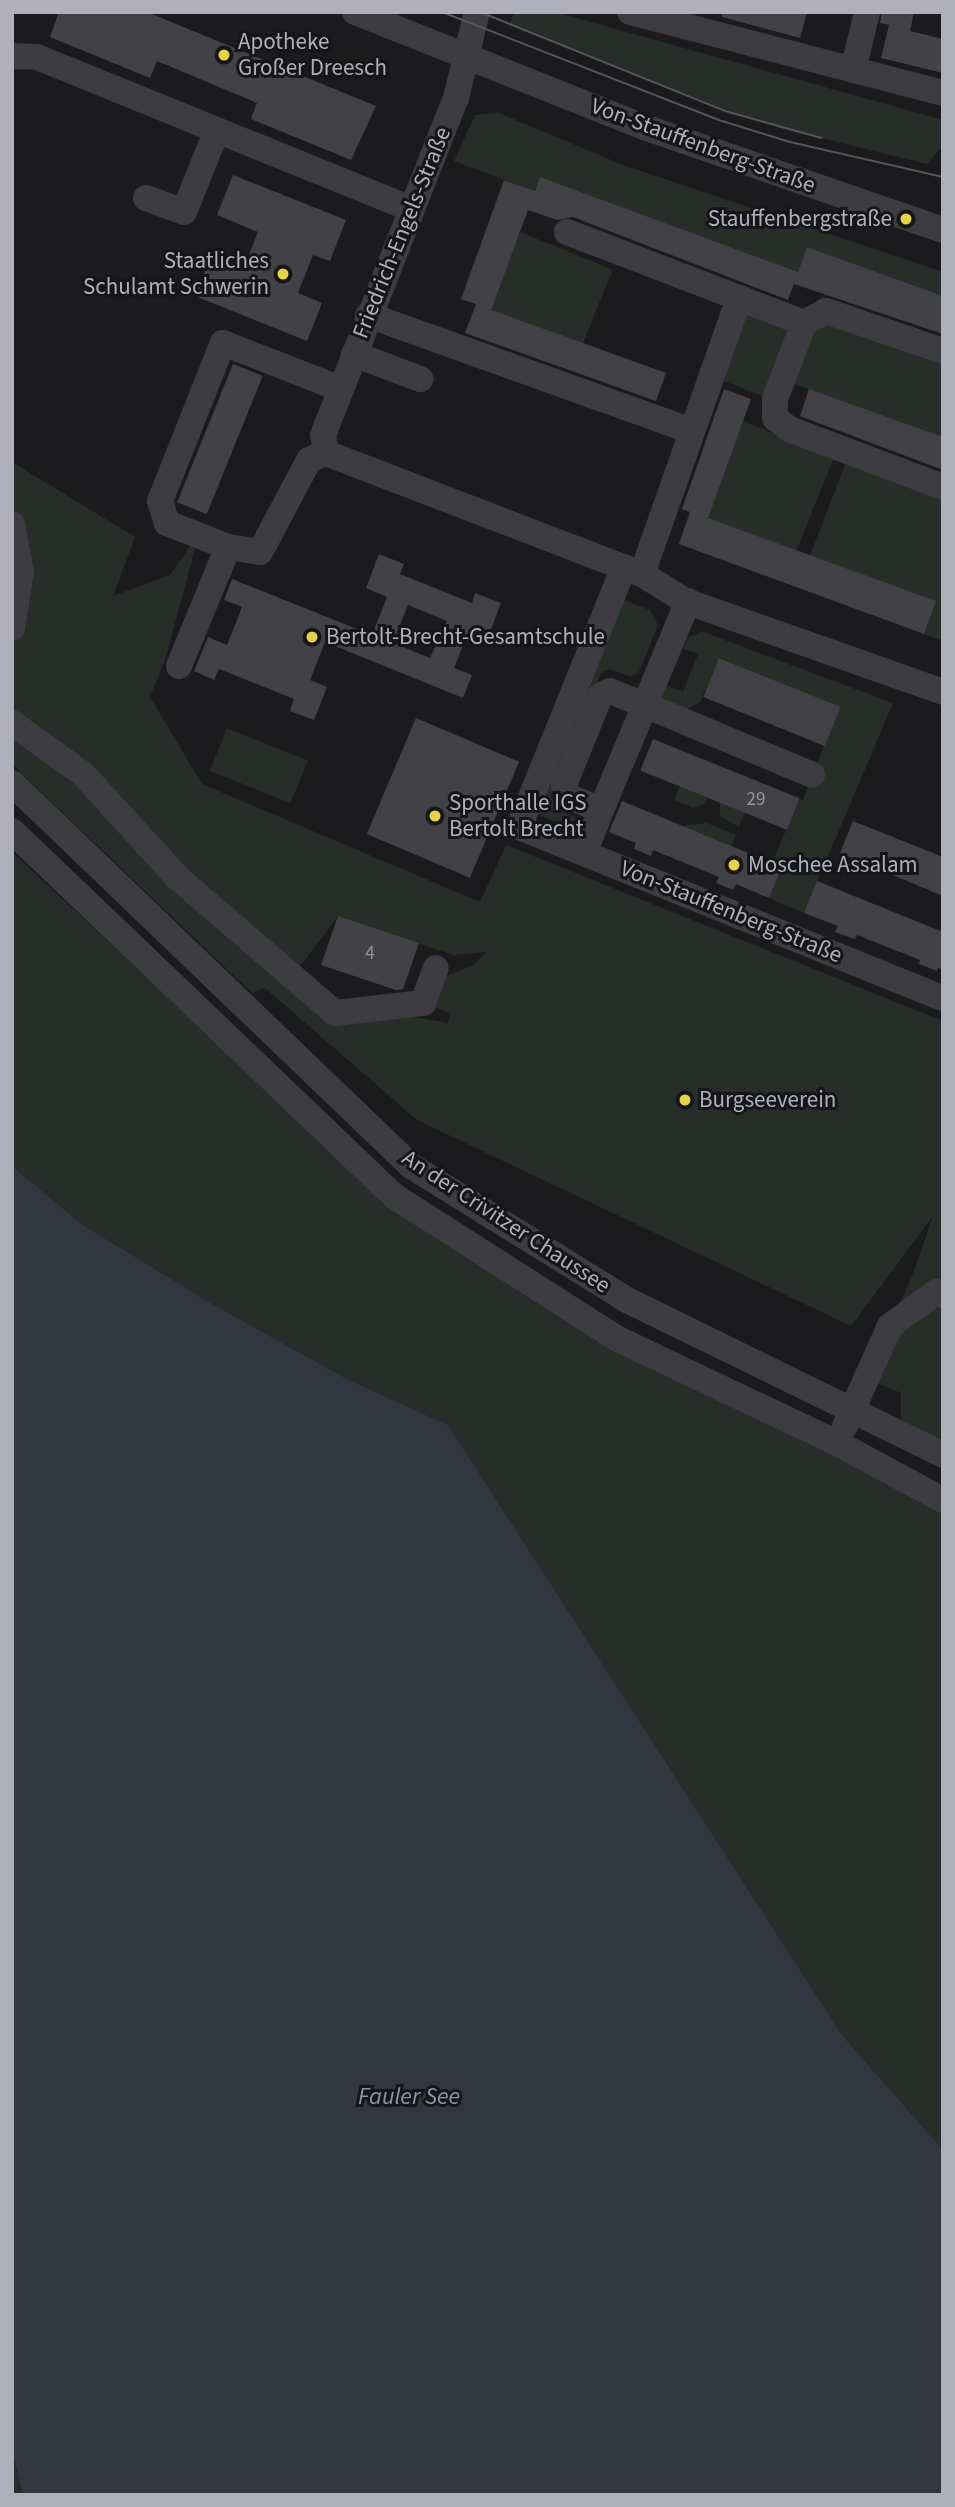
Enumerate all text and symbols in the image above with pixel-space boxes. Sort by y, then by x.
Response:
place label: Apotheke Großer Dreesch [238,28,387,82]
marker: Apotheke Großer Dreesch [216,47,232,63]
street label: Von-Stauffenberg-Straße [587,93,819,199]
street label: Friedrich-Engels-Straße [347,123,457,343]
place label: Stauffenbergstraße [708,205,892,233]
marker: Stauffenbergstraße [898,211,914,227]
place label: Staatliches Schulamt Schwerin [83,247,269,301]
marker: Staatliches Schulamt Schwerin [275,266,291,282]
place label: Bertolt-Brecht-Gesamtschule [326,623,605,651]
marker: Bertolt-Brecht-Gesamtschule [304,629,320,645]
place label: Sporthalle IGS Bertolt Brecht [449,789,587,843]
house number: 29 [747,789,765,811]
marker: Sporthalle IGS Bertolt Brecht [427,808,443,824]
place label: Moschee Assalam [748,851,918,879]
street label: Von-Stauffenberg-Straße [616,855,846,969]
marker: Moschee Assalam [726,857,742,873]
house number: 4 [365,943,375,965]
place label: Burgseeverein [699,1086,836,1114]
marker: Burgseeverein [677,1092,693,1108]
street label: An der Crivitzer Chaussee [397,1144,615,1300]
water label: Fauler See [358,2083,460,2111]

